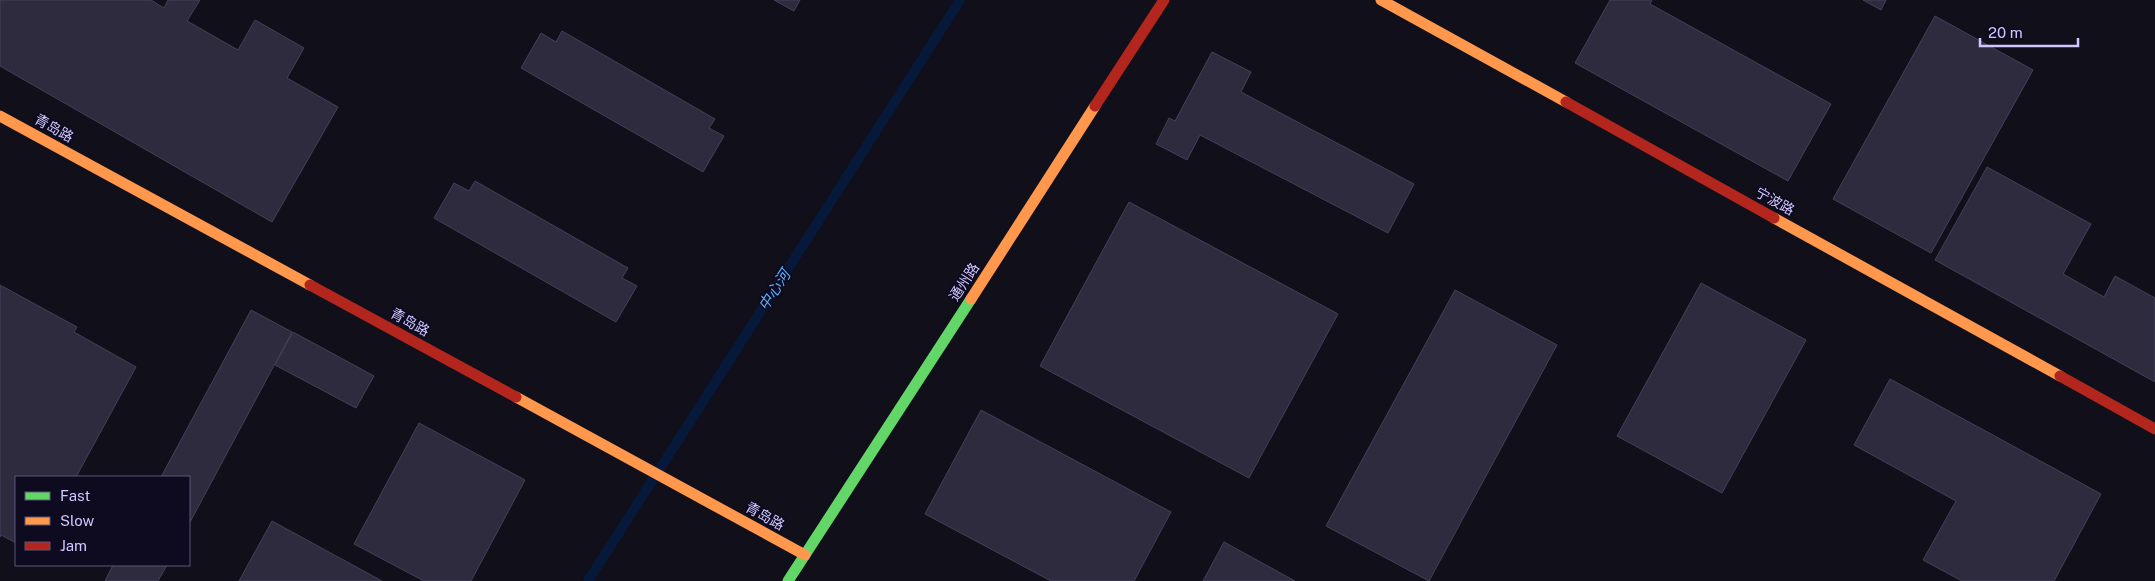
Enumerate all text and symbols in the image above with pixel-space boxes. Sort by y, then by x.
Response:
scale bar [1980,15,2078,47]
text: 20 m [1988,24,2023,41]
street label: 青岛路 [32,111,76,145]
street label: 宁波路 [1753,184,1797,218]
street label: 通州路 [946,260,982,304]
water label: 中心河 [755,264,795,314]
street label: 青岛路 [388,305,432,339]
legend [15,476,190,566]
text: Fast [60,487,90,504]
street label: 青岛路 [743,499,787,533]
text: Slow [60,512,95,529]
text: Jam [60,537,87,554]

